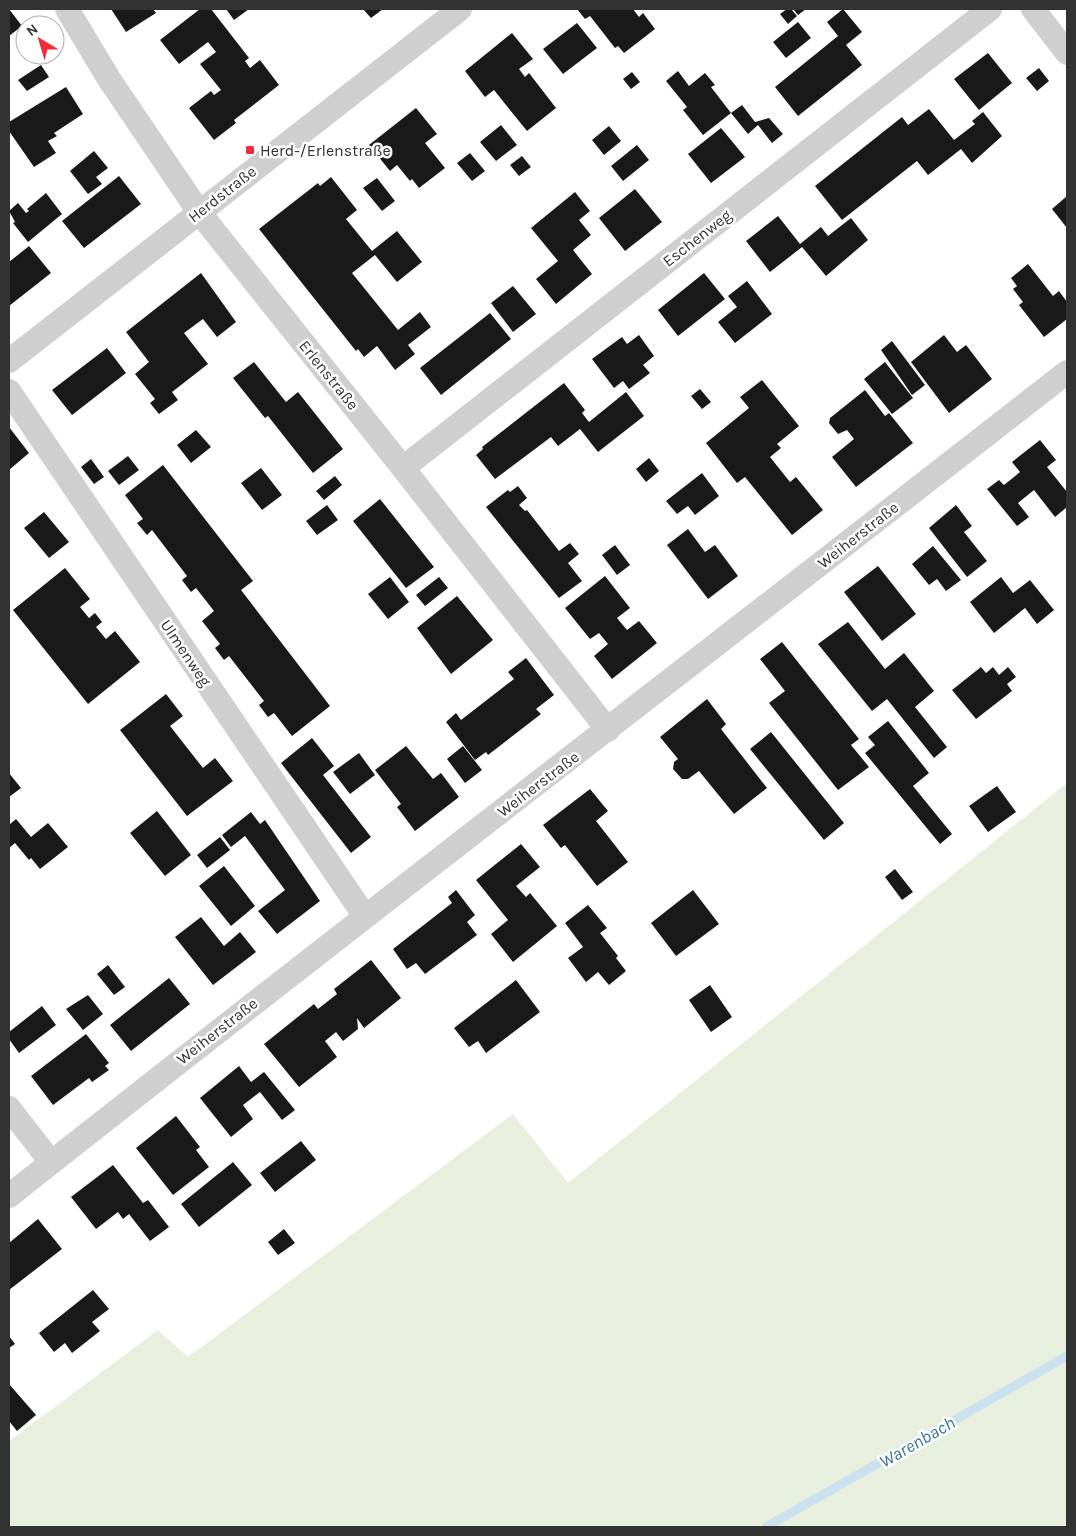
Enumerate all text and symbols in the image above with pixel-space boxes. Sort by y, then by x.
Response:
north arrow [15,15,65,65]
text: N [23,20,41,40]
place label: Herd-/Erlenstraße [260,141,391,160]
marker: Herd-/Erlenstraße [244,144,256,156]
street label: Herdstraße [184,162,260,226]
street label: Eschenweg [659,205,735,271]
street label: Erlenstraße [295,336,363,414]
street label: Weiherstraße [814,498,902,572]
street label: Ulmenweg [157,616,215,690]
street label: Weiherstraße [493,747,583,821]
street label: Weiherstraße [173,994,261,1068]
water label: Warenbach [875,1411,959,1473]

